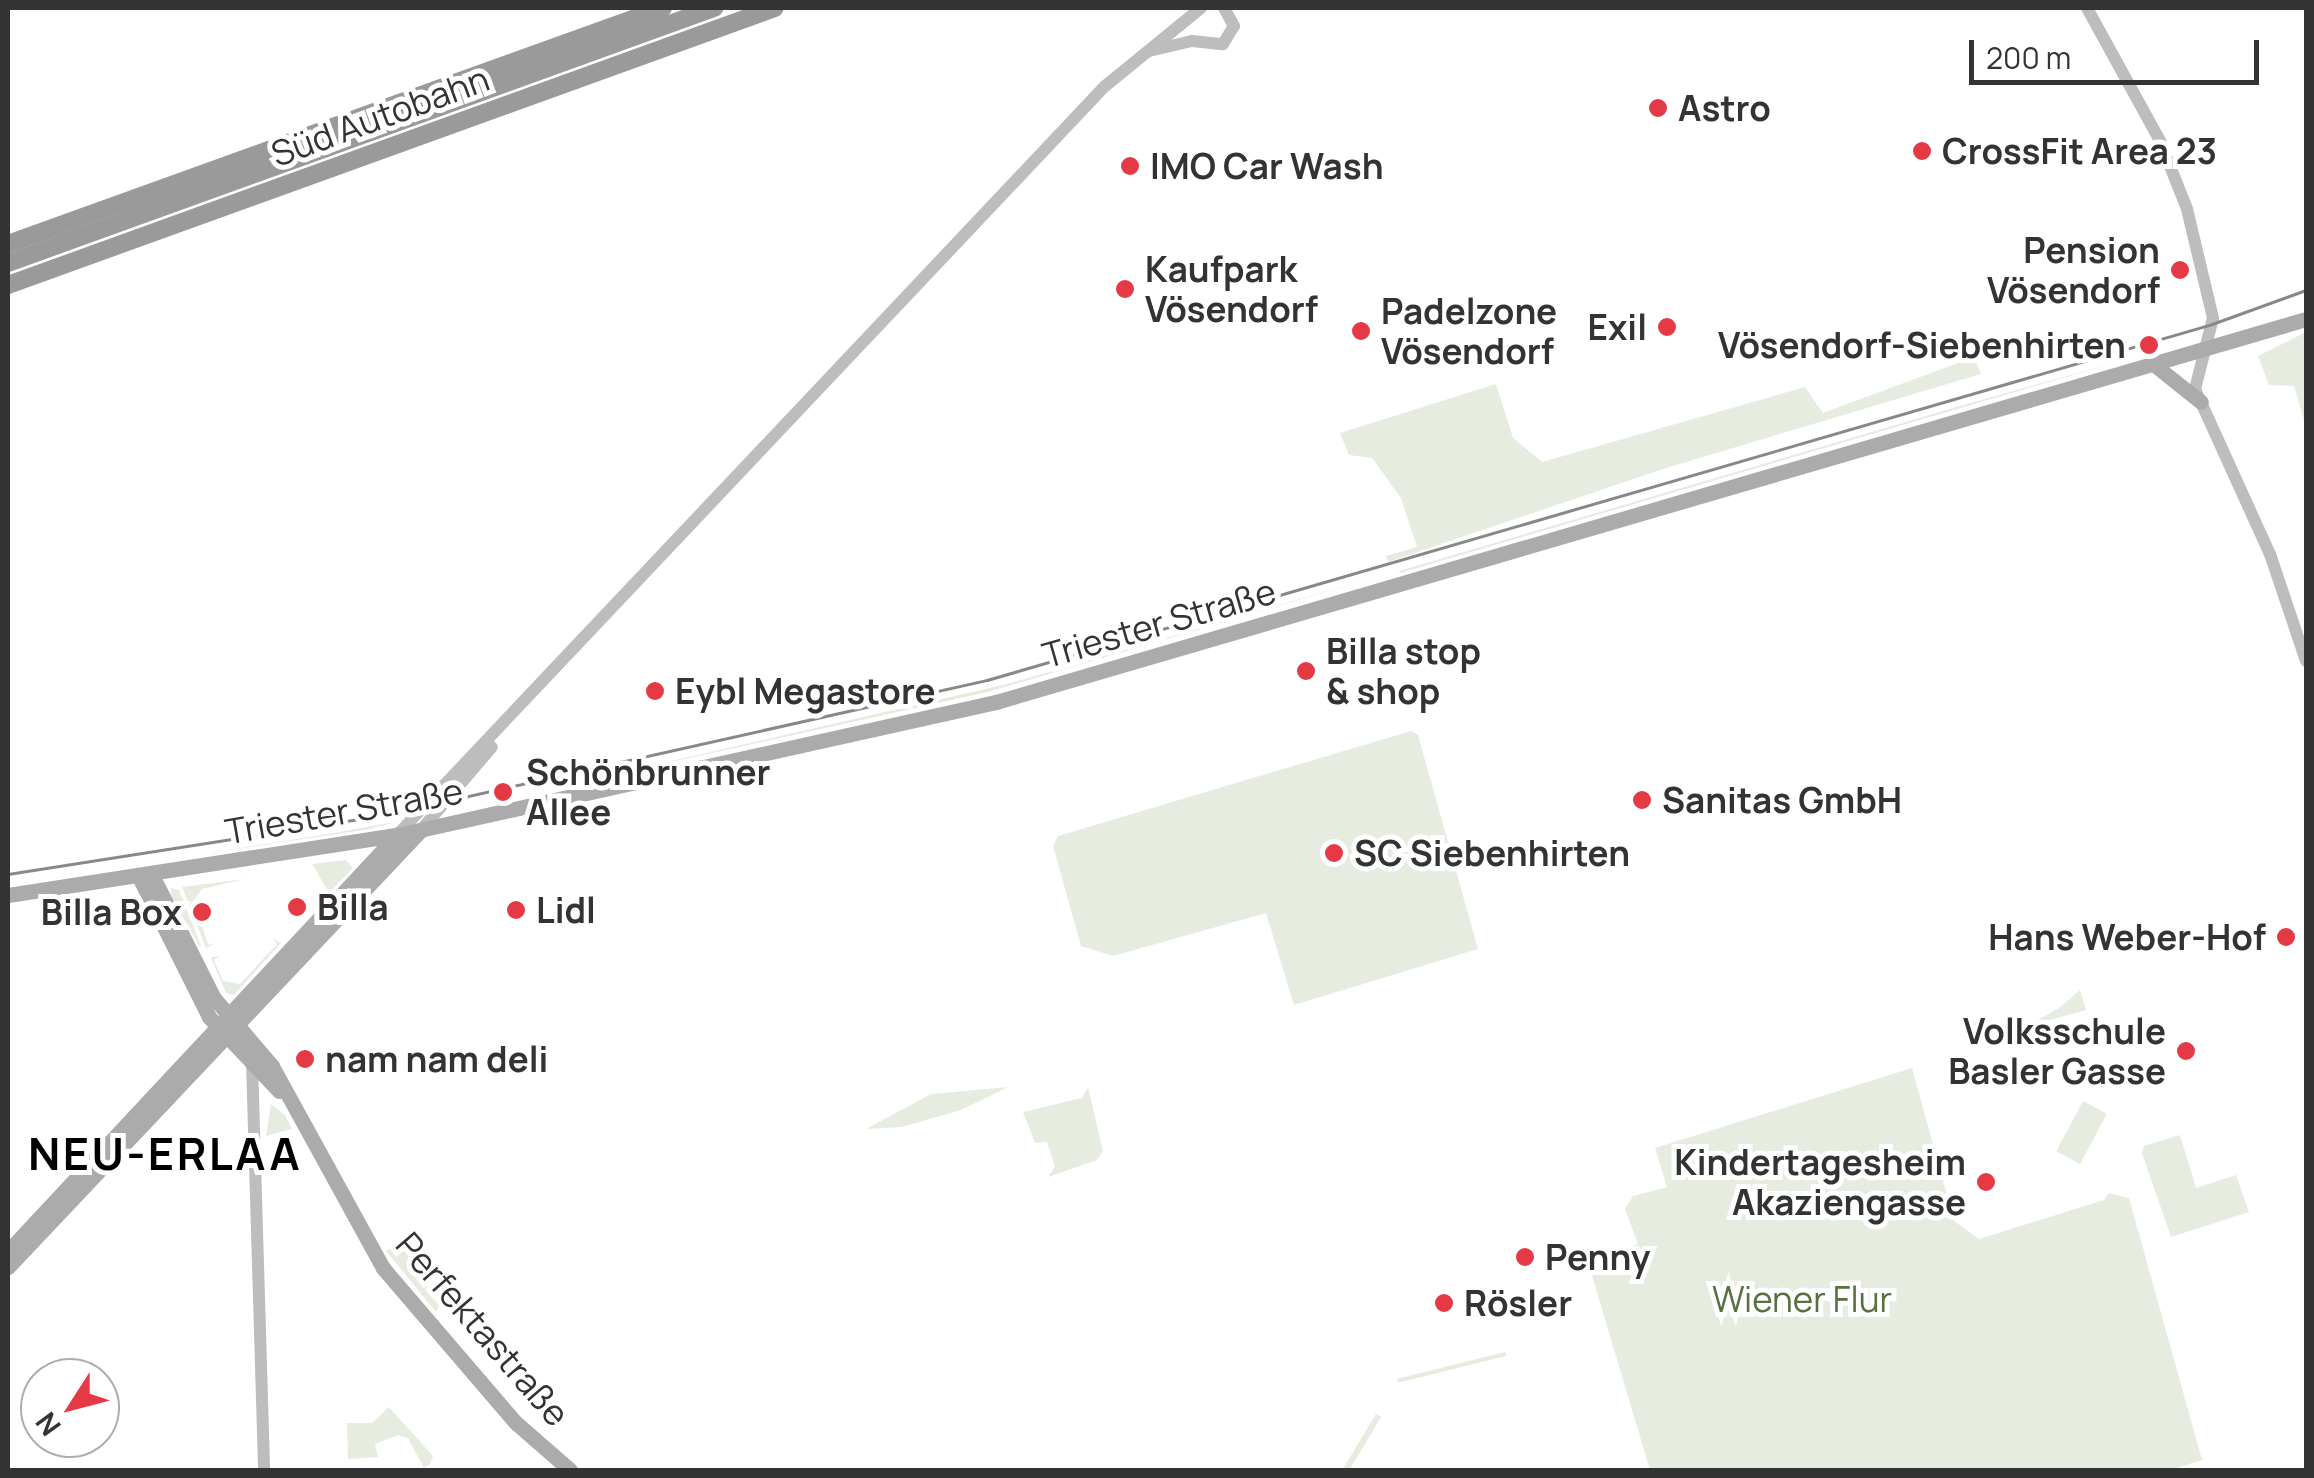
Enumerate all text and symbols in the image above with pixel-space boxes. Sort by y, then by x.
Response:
scale bar [1974,20,2264,82]
text: 200 m [1986,37,2071,78]
street label: Süd Autobahn [265,57,495,175]
place label: Astro [1678,87,1771,129]
marker: Astro [1647,97,1669,119]
place label: CrossFit Area 23 [1942,130,2217,172]
marker: CrossFit Area 23 [1911,140,1933,162]
place label: IMO Car Wash [1150,145,1384,187]
marker: IMO Car Wash [1119,155,1141,177]
place label: Pension Vösendorf [1987,229,2160,311]
place label: Kaufpark Vösendorf [1145,248,1318,330]
marker: Pension Vösendorf [2169,259,2191,281]
marker: Kaufpark Vösendorf [1114,278,1136,300]
place label: Padelzone Vösendorf [1381,290,1557,372]
place label: Exil [1588,306,1647,348]
marker: Exil [1656,316,1678,338]
marker: Padelzone Vösendorf [1350,320,1372,342]
place label: Vösendorf-Siebenhirten [1718,324,2126,366]
marker: Vösendorf-Siebenhirten [2136,332,2162,358]
street label: Triester Straße [1038,570,1280,676]
place label: Billa stop & shop [1326,630,1481,712]
marker: Billa stop & shop [1295,660,1317,682]
place label: Eybl Megastore [675,670,936,712]
marker: Eybl Megastore [644,680,666,702]
place label: Schönbrunner Allee [526,751,771,833]
street label: Triester Straße [222,769,466,853]
marker: Schönbrunner Allee [490,779,516,805]
place label: Sanitas GmbH [1662,779,1902,821]
marker: Sanitas GmbH [1631,789,1653,811]
place label: SC Siebenhirten [1354,832,1630,874]
marker: SC Siebenhirten [1323,842,1345,864]
place label: Billa [317,886,389,928]
place label: Lidl [536,889,596,931]
place label: Billa Box [41,891,182,933]
marker: Billa [286,896,308,918]
marker: Lidl [505,899,527,921]
marker: Billa Box [191,901,213,923]
place label: Hans Weber-Hof [1988,916,2266,958]
marker: Hans Weber-Hof [2275,926,2297,948]
place label: Volksschule Basler Gasse [1948,1010,2166,1092]
place label: nam nam deli [325,1038,548,1080]
marker: Volksschule Basler Gasse [2175,1040,2197,1062]
marker: nam nam deli [294,1048,316,1070]
district label: NEU-ERLAA [28,1127,302,1181]
place label: Kindertagesheim Akaziengasse [1674,1141,1966,1223]
marker: Kindertagesheim Akaziengasse [1975,1171,1997,1193]
street label: Perfektastraße [388,1224,578,1434]
place label: Penny [1545,1236,1650,1278]
marker: Penny [1514,1246,1536,1268]
park label: Wiener Flur [1712,1278,1892,1320]
place label: Rösler [1464,1282,1572,1324]
marker: Rösler [1433,1292,1455,1314]
north arrow [20,1358,120,1458]
text: N [26,1405,69,1444]

